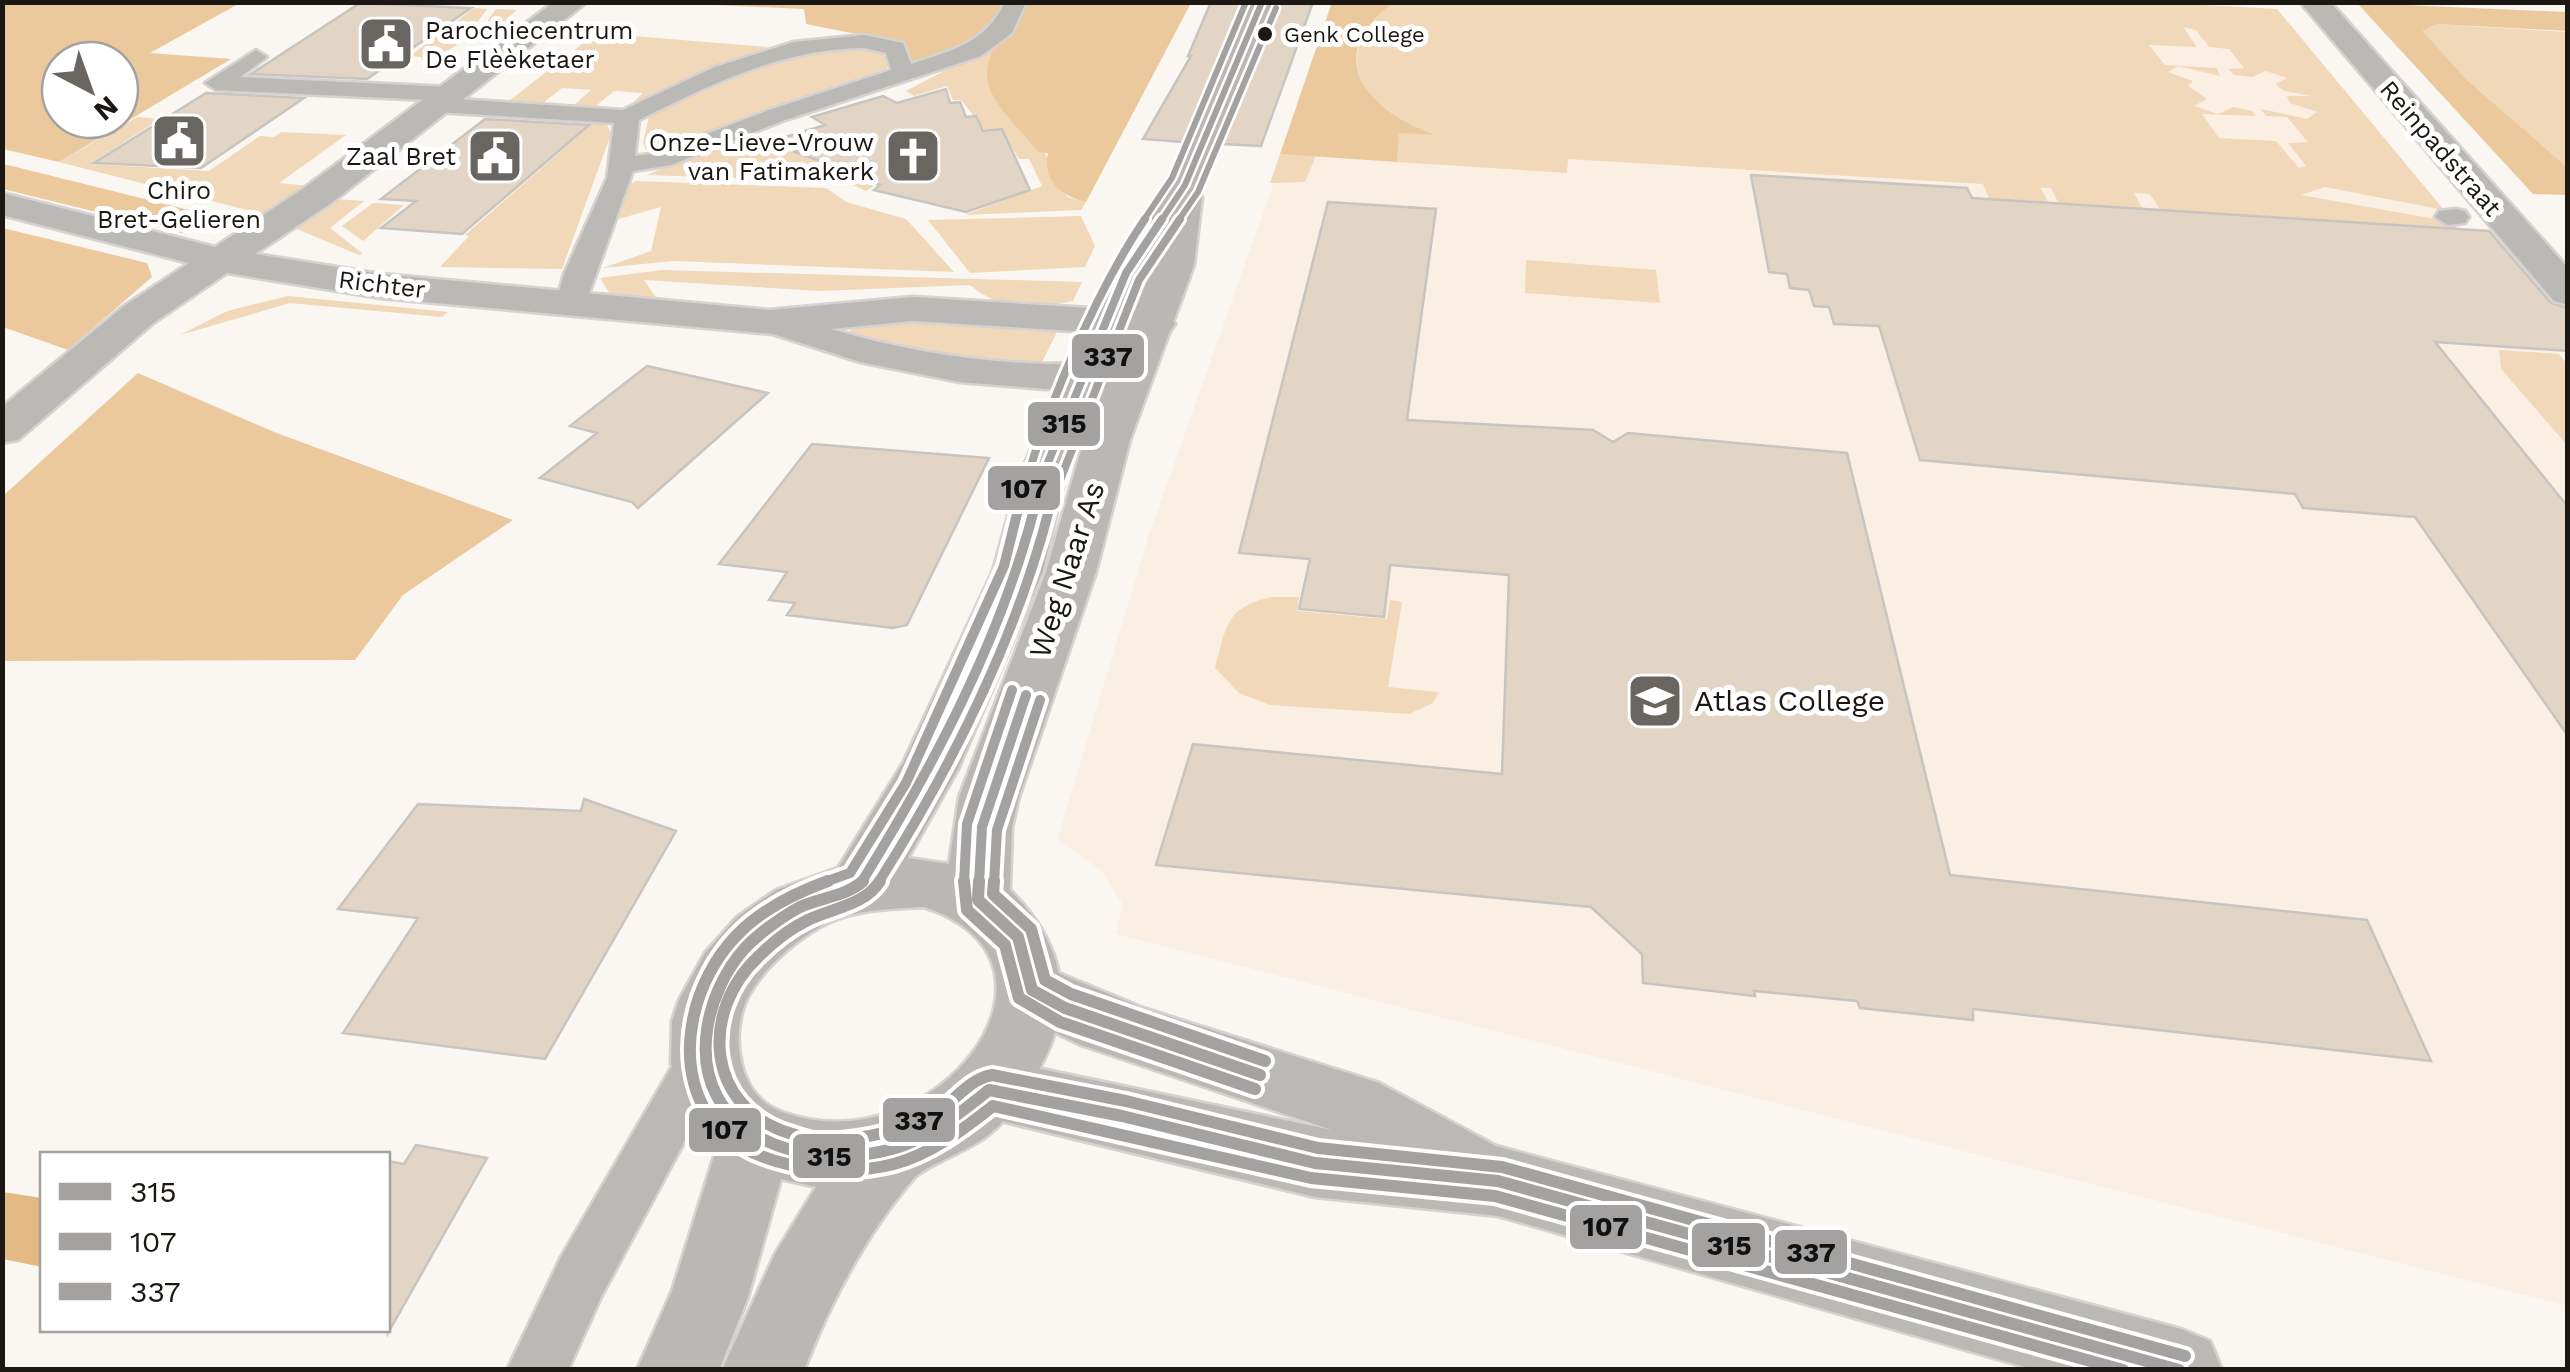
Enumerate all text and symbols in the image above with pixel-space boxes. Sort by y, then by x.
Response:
public building icon: Parochiecentrum De Flèèketaer [356,14,416,74]
place label: Parochiecentrum De Flèèketaer [425,16,633,74]
place label: Genk College [1284,22,1425,47]
marker: Genk College [1255,24,1275,44]
north arrow [40,40,140,140]
street label: Reinpadstraat [2374,75,2508,222]
text: N [87,89,125,128]
public building icon: Chiro Bret-Gelieren [149,111,209,171]
public building icon: Zaal Bret [465,126,525,186]
church icon: Onze-Lieve-Vrouw van Fatimakerk [883,126,943,186]
place label: Onze-Lieve-Vrouw van Fatimakerk [649,128,874,186]
place label: Zaal Bret [346,142,457,171]
place label: Chiro Bret-Gelieren [97,176,261,234]
street label: Richter [337,265,427,304]
line badge: 337 [1070,332,1146,380]
text: 337 [1083,340,1133,373]
line badge: 315 [1026,400,1102,448]
text: 315 [1042,407,1087,440]
line badge: 107 [986,464,1062,512]
text: 107 [1001,472,1047,505]
street label: Weg Naar As [1022,477,1111,662]
school or university icon: Atlas College [1625,671,1685,731]
place label: Atlas College [1694,683,1885,718]
line badge: 337 [881,1096,957,1144]
text: 337 [894,1104,944,1137]
line badge: 107 [687,1106,763,1154]
text: 107 [702,1113,748,1146]
line badge: 315 [791,1132,867,1180]
text: 315 [807,1140,852,1173]
legend [40,1152,390,1332]
text: 315 [130,1174,177,1209]
line badge: 107 [1568,1203,1644,1251]
text: 107 [1583,1210,1629,1243]
line badge: 315 [1690,1221,1767,1269]
text: 107 [130,1224,177,1259]
line badge: 337 [1773,1228,1849,1276]
text: 315 [1707,1229,1752,1262]
text: 337 [1786,1236,1836,1269]
text: 337 [130,1274,181,1309]

